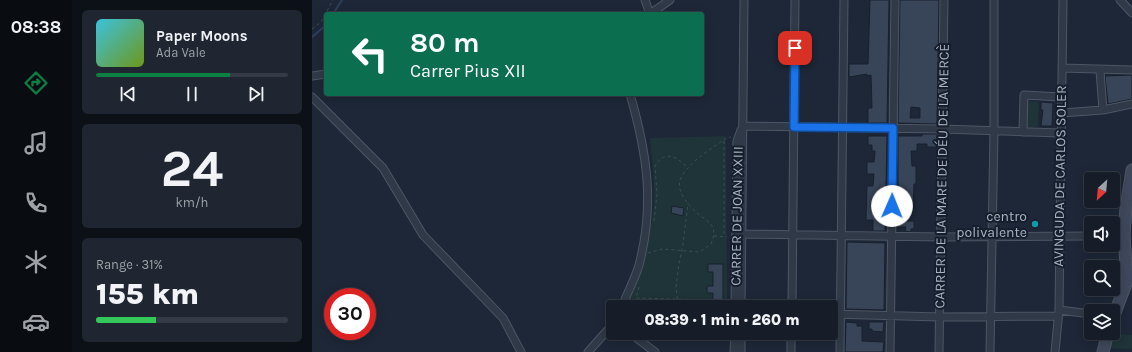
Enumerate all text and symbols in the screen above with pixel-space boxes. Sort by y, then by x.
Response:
text: 08:38 [11,16,61,38]
text: 80 m [410,26,479,59]
text: Paper Moons [156,27,248,45]
icon: left [344,28,396,80]
pin [778,31,812,65]
icon: arrive [784,37,806,59]
street label: CARRER DE LA MARE DE DÉU DE LA MERCÈ [930,44,953,308]
text: Ada Vale [156,45,206,60]
text: Carrer Pius XII [410,60,526,82]
icon: directions [22,69,50,97]
icon: previous [117,83,139,105]
icon: pause [181,83,203,105]
icon: next [245,83,267,105]
street label: AVINGUDA DE CARLOS SOLER [1050,85,1070,267]
icon: music [22,129,50,157]
text: 24 [161,138,223,199]
street label: CARRER DE JOAN XXIII [727,146,747,286]
north arrow [1084,172,1120,208]
map controls [1084,172,1120,340]
position arrow [871,185,913,227]
icon: phone [22,189,50,217]
text: km/h [176,195,208,210]
place label: centro polivalente [956,208,1027,241]
button: sound [1084,216,1120,252]
marker: centro polivalente [1030,219,1040,229]
icon: climate [22,248,50,276]
text: Range · 31% [96,257,163,272]
button: search [1084,260,1120,296]
text: 155 km [96,276,199,312]
speed limit sign: 30 [324,288,376,340]
button: layers [1084,304,1120,340]
icon: car [22,308,50,336]
text: 08:39 · 1 min · 260 m [644,311,800,329]

